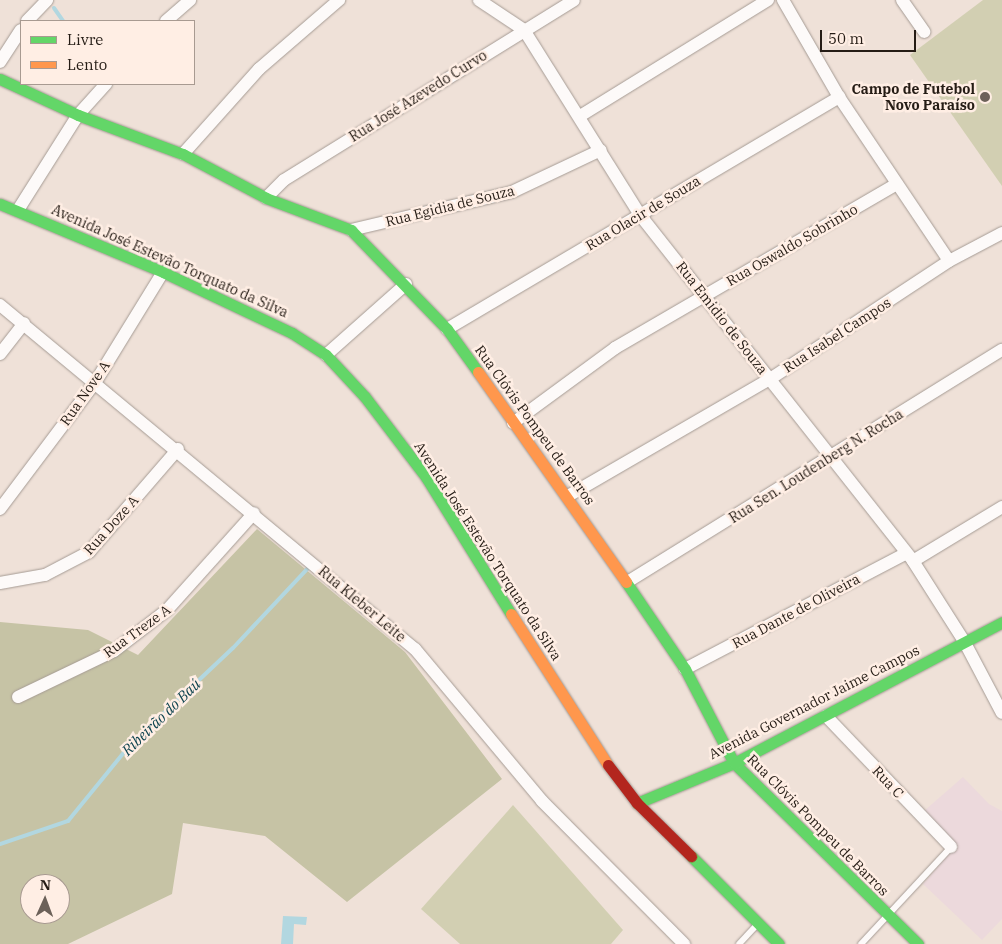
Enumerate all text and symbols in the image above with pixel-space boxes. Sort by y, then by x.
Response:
legend [20,20,195,85]
scale bar [822,20,918,52]
text: 50 m [828,29,864,48]
text: Livre [67,30,103,49]
street label: Rua José Azevedo Curvo [346,47,490,145]
text: Lento [67,55,107,74]
place label: Campo de Futebol Novo Paraíso [852,81,975,114]
marker: Campo de Futebol Novo Paraíso [979,91,991,103]
street label: Rua Olacir de Souza [583,172,703,254]
street label: Rua Egidia de Souza [384,182,516,230]
street label: Avenida José Estevão Torquato da Silva [49,201,291,321]
street label: Rua Oswaldo Sobrinho [723,201,861,289]
street label: Rua Emidio de Souza [673,258,771,378]
street label: Rua Isabel Campos [780,294,894,376]
street label: Rua Clóvis Pompeu de Barros [471,342,599,508]
street label: Rua Nove A [57,357,113,429]
street label: Rua Sen. Loudenberg N. Rocha [726,405,906,527]
street label: Avenida José Estevão Torquato da Silva [411,439,565,663]
street label: Rua Doze A [80,492,142,558]
street label: Rua Kleber Leite [315,563,409,645]
street label: Rua Dante de Oliveira [729,570,863,652]
street label: Rua Treze A [100,601,174,661]
street label: Avenida Governador Jaime Campos [706,641,922,763]
water label: Ribeirão do Baú [118,675,204,759]
street label: Rua Clóvis Pompeu de Barros [744,751,892,899]
street label: Rua C [869,762,907,802]
north arrow [20,874,70,924]
text: N [40,876,51,894]

